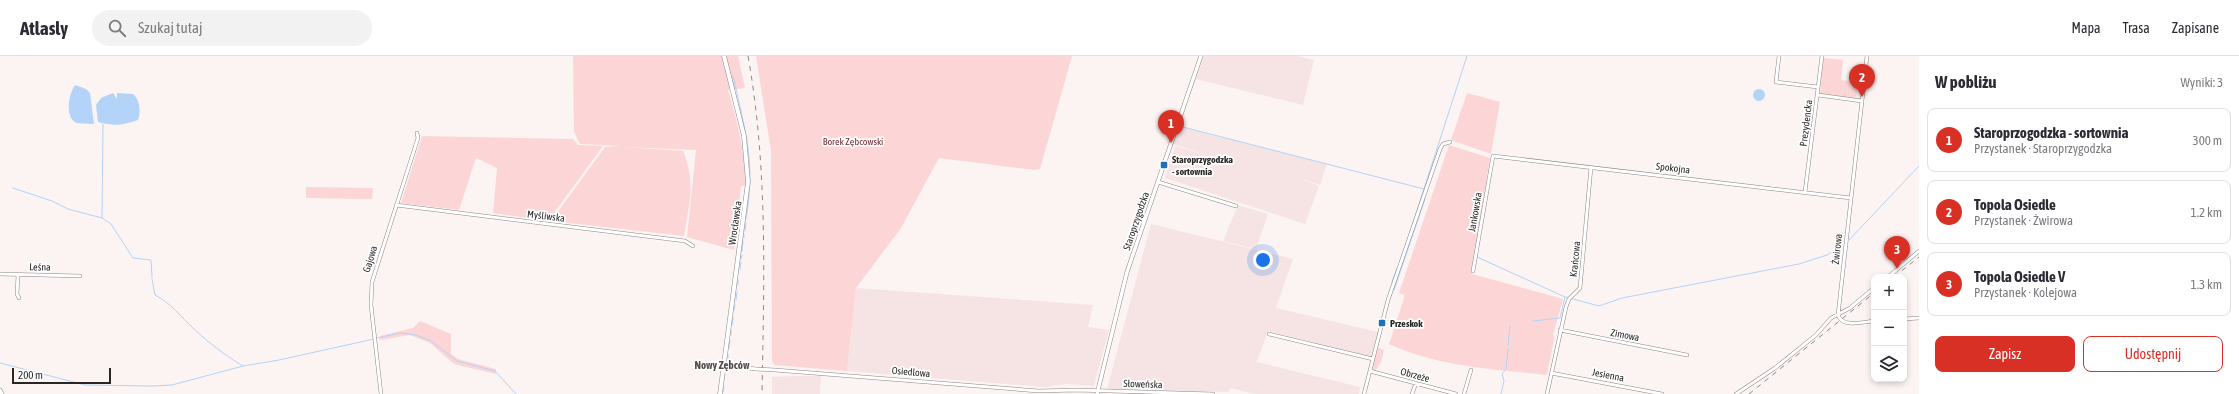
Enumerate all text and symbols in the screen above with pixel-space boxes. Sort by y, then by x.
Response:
search box [92,10,372,46]
text: Atlasly [20,17,68,39]
icon: search [106,17,128,39]
text: Szukaj tutaj [138,19,202,36]
text: Mapa [2072,20,2101,36]
text: Trasa [2123,20,2150,36]
text: Zapisane [2172,20,2219,36]
pin: 2 [1849,64,1875,97]
text: W pobliżu [1935,72,1997,92]
text: Wyniki: 3 [2180,75,2223,90]
street label: Prezydencka [1798,99,1814,147]
pin: 1 [1158,110,1184,143]
text: Staroprzogodzka - sortownia [1974,124,2128,141]
text: 1 [1946,133,1952,148]
text: 300 m [2193,133,2222,148]
park label: Borek Zębcowski [823,136,883,147]
text: Przystanek · Staroprzygodzka [1974,141,2112,156]
place label: Staroprzygodzka - sortownia [1172,154,1233,177]
marker: Staroprzygodzka - sortownia [1159,160,1169,170]
street label: Spokojna [1655,160,1691,176]
street label: Staroprzygodzka [1121,190,1151,252]
street label: Jankowska [1466,191,1484,233]
text: Topola Osiedle [1974,196,2056,213]
street label: Wrocławska [726,200,744,246]
text: 2 [1946,205,1952,220]
text: 1.2 km [2191,205,2222,220]
street label: Myśliwska [527,208,566,224]
text: Przystanek · Żwirowa [1974,213,2073,228]
street label: Żwirowa [1830,233,1844,265]
pin: 3 [1884,236,1910,269]
street label: Krańcowa [1568,240,1582,277]
street label: Gajowa [361,244,379,274]
your location [1253,250,1273,270]
street label: Leśna [29,261,51,273]
text: Topola Osiedle V [1974,268,2065,285]
map controls [1871,274,1907,382]
button: + [1871,274,1907,310]
text: 3 [1946,277,1952,292]
text: 1.3 km [2191,277,2222,292]
text: Przystanek · Kolejowa [1974,285,2077,300]
button: − [1871,310,1907,346]
marker: Przeskok [1377,318,1387,328]
place label: Przeskok [1390,318,1423,329]
street label: Zimowa [1610,327,1641,343]
button: Zapisz [1935,336,2075,372]
button: Udostępnij [2083,336,2223,372]
button: layers [1871,346,1907,382]
district label: Nowy Zębców [694,359,750,371]
street label: Osiedlowa [891,365,931,379]
scale bar [12,366,111,385]
street label: Obrzeże [1399,366,1431,384]
street label: Jesienna [1591,367,1625,384]
text: 200 m [18,369,43,381]
street label: Słoweńska [1123,378,1163,390]

